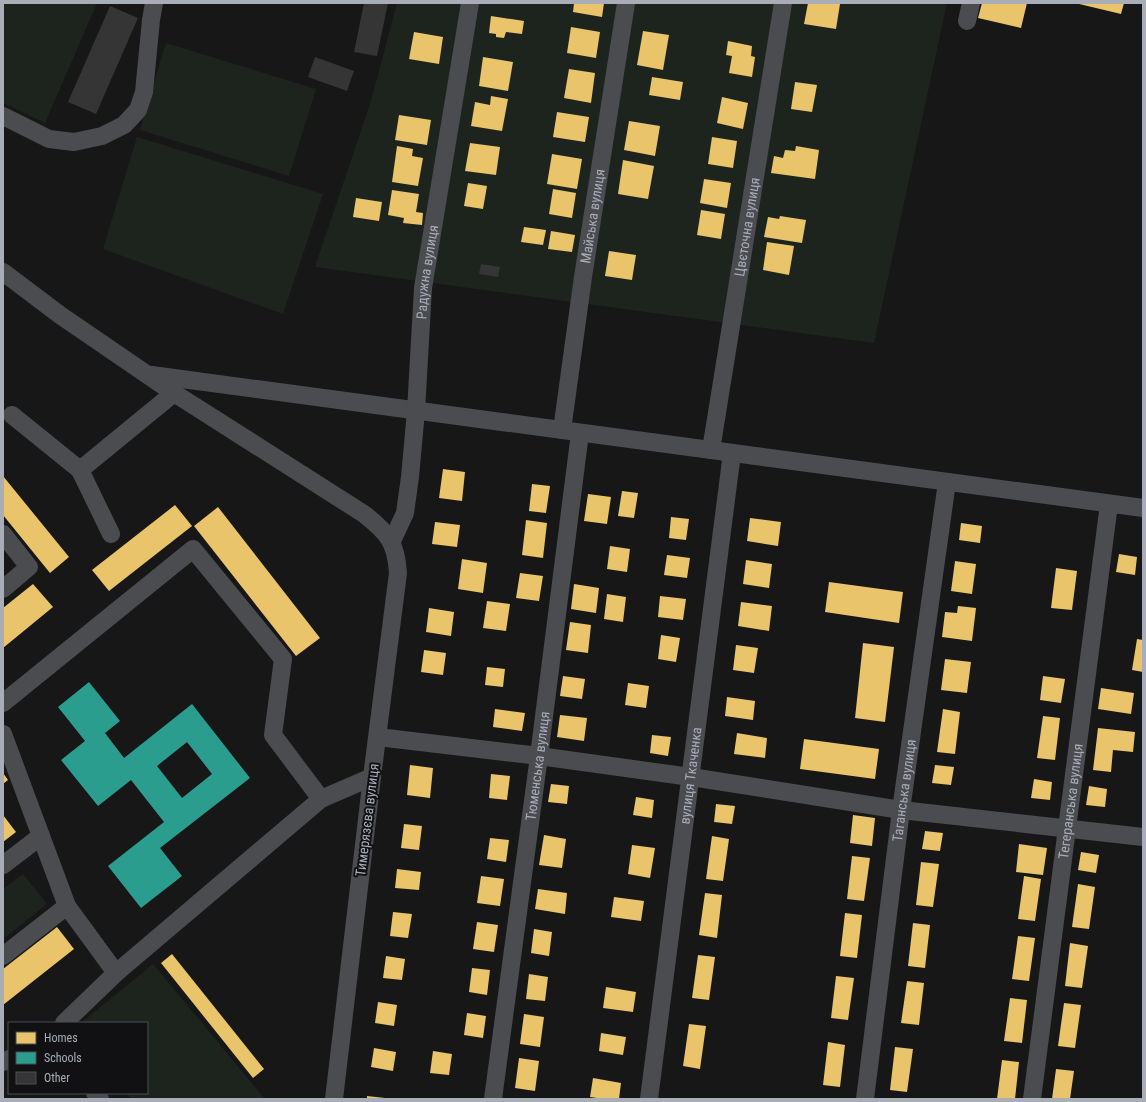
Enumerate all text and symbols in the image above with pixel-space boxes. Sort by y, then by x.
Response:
street label: Майська вулиця [577,168,608,265]
street label: Цвєточна вулиця [731,176,763,278]
street label: Радужна вулиця [413,224,441,320]
street label: Тюменська вулиця [522,710,553,822]
street label: вулиця Ткаченка [676,726,705,825]
street label: Таганська вулиця [889,738,919,843]
street label: Тегеранська вулиця [1055,743,1086,860]
street label: Тимерязєва вулиця [352,763,382,877]
legend [8,1022,148,1094]
text: Homes [44,1031,78,1045]
text: Schools [44,1051,82,1065]
text: Other [44,1071,70,1085]

